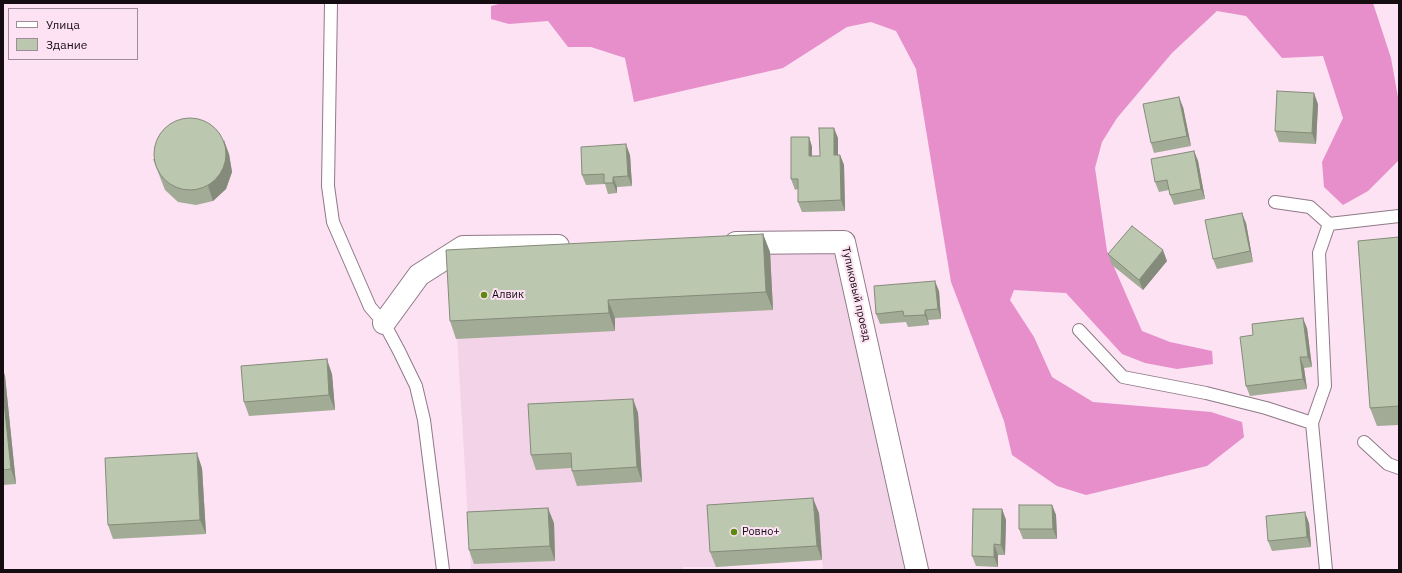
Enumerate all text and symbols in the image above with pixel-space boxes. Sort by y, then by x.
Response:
legend [8,8,138,60]
text: Улица [46,17,80,32]
text: Здание [46,37,87,52]
street label: Тупиковый проезд [839,246,873,342]
place label: Алвик [492,288,524,302]
marker: Алвик [479,290,489,300]
place label: Ровно+ [742,525,780,539]
marker: Ровно+ [729,527,739,537]

